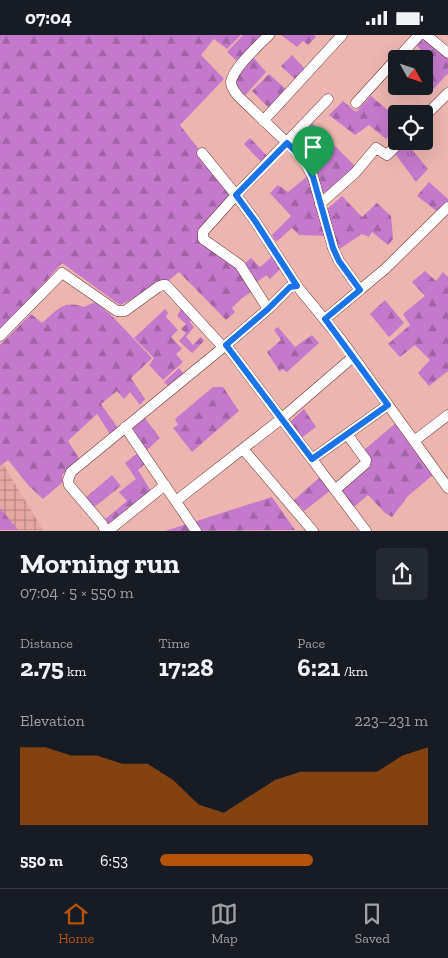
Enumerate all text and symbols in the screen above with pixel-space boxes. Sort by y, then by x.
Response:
text: 07:04 [25,6,72,29]
north arrow [388,50,432,95]
map controls [388,50,433,150]
button: locate [388,105,433,150]
pin [292,126,334,177]
icon: arrive [299,133,327,161]
text: Morning run [20,547,180,580]
button: share [376,548,428,600]
text: 07:04 · 5 × 550 m [20,583,134,602]
text: Distance [20,635,73,652]
text: Time [159,635,190,652]
text: Pace [297,635,325,652]
text: 2.75 [20,652,64,682]
text: 17:28 [159,652,214,682]
text: 6:21 [297,652,340,682]
text: km [64,663,86,680]
text: /km [340,663,368,680]
text: Elevation [20,711,85,730]
text: 223–231 m [355,711,428,730]
text: 550 m [20,851,63,870]
text: 6:53 [100,851,128,870]
tab: Home [58,900,94,947]
tab: Map [210,900,238,947]
tab: Saved [355,900,390,947]

